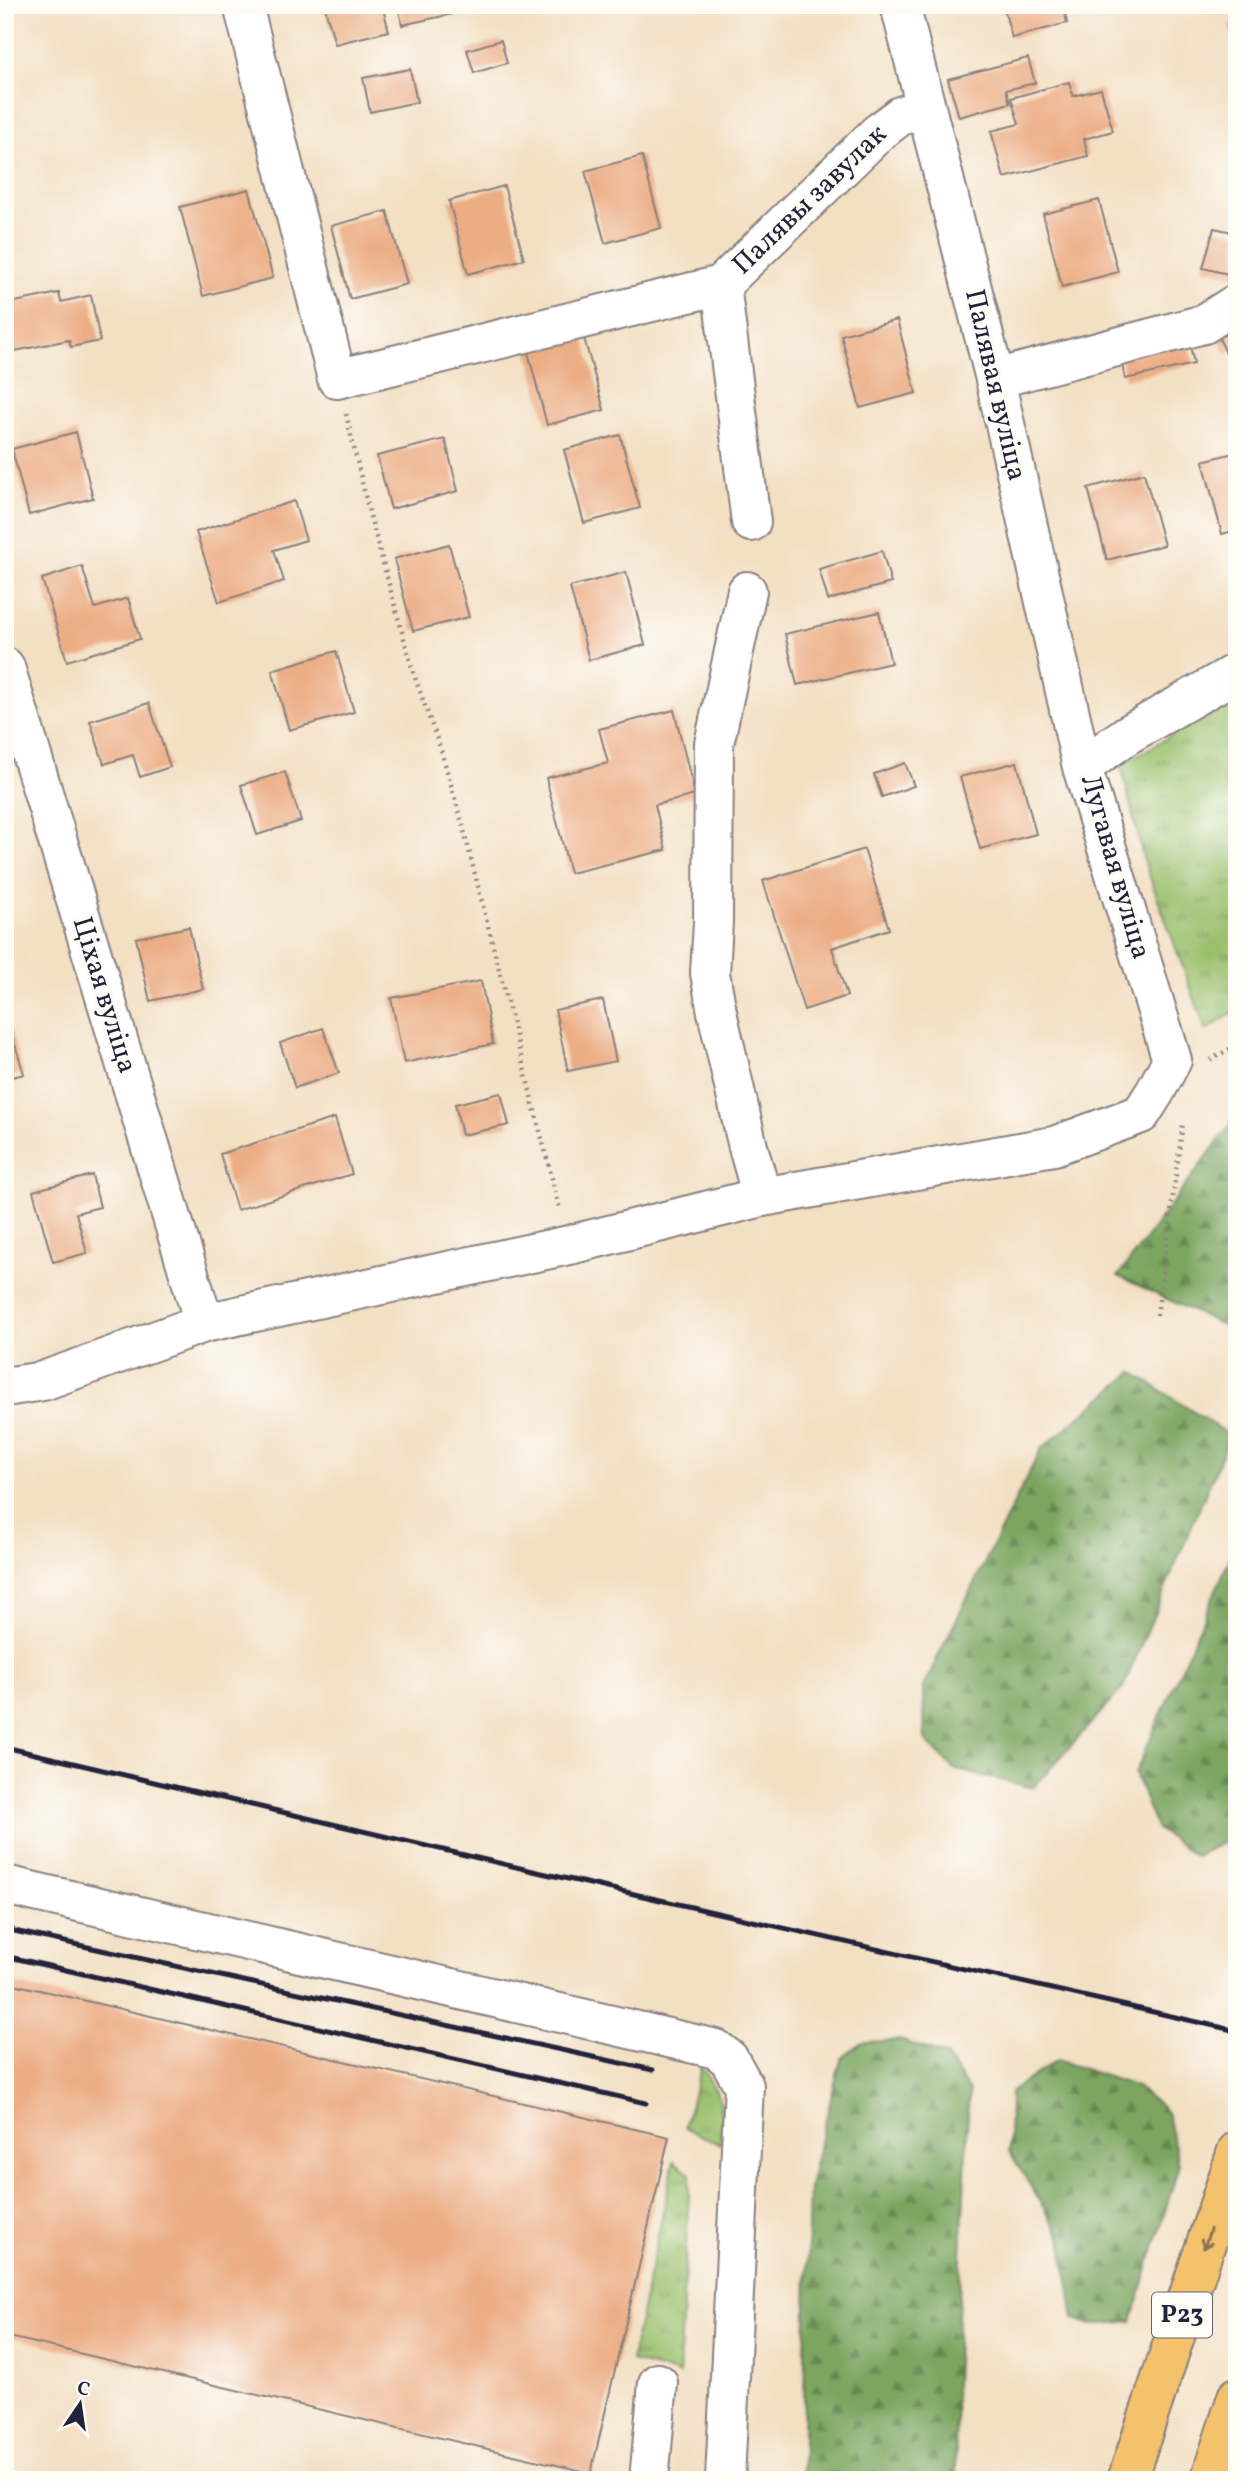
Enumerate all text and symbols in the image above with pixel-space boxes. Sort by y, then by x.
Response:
street label: Палявы завулак [724,116,896,284]
street label: Палявая вуліца [954,285,1036,485]
street label: Лугавая вуліца [1070,770,1160,964]
street label: Ціхая вуліца [62,912,146,1078]
one-way arrow [1200,2228,1213,2250]
road number: Р23 [1152,2292,1212,2338]
north arrow [46,2370,116,2440]
text: С [74,2375,92,2403]

